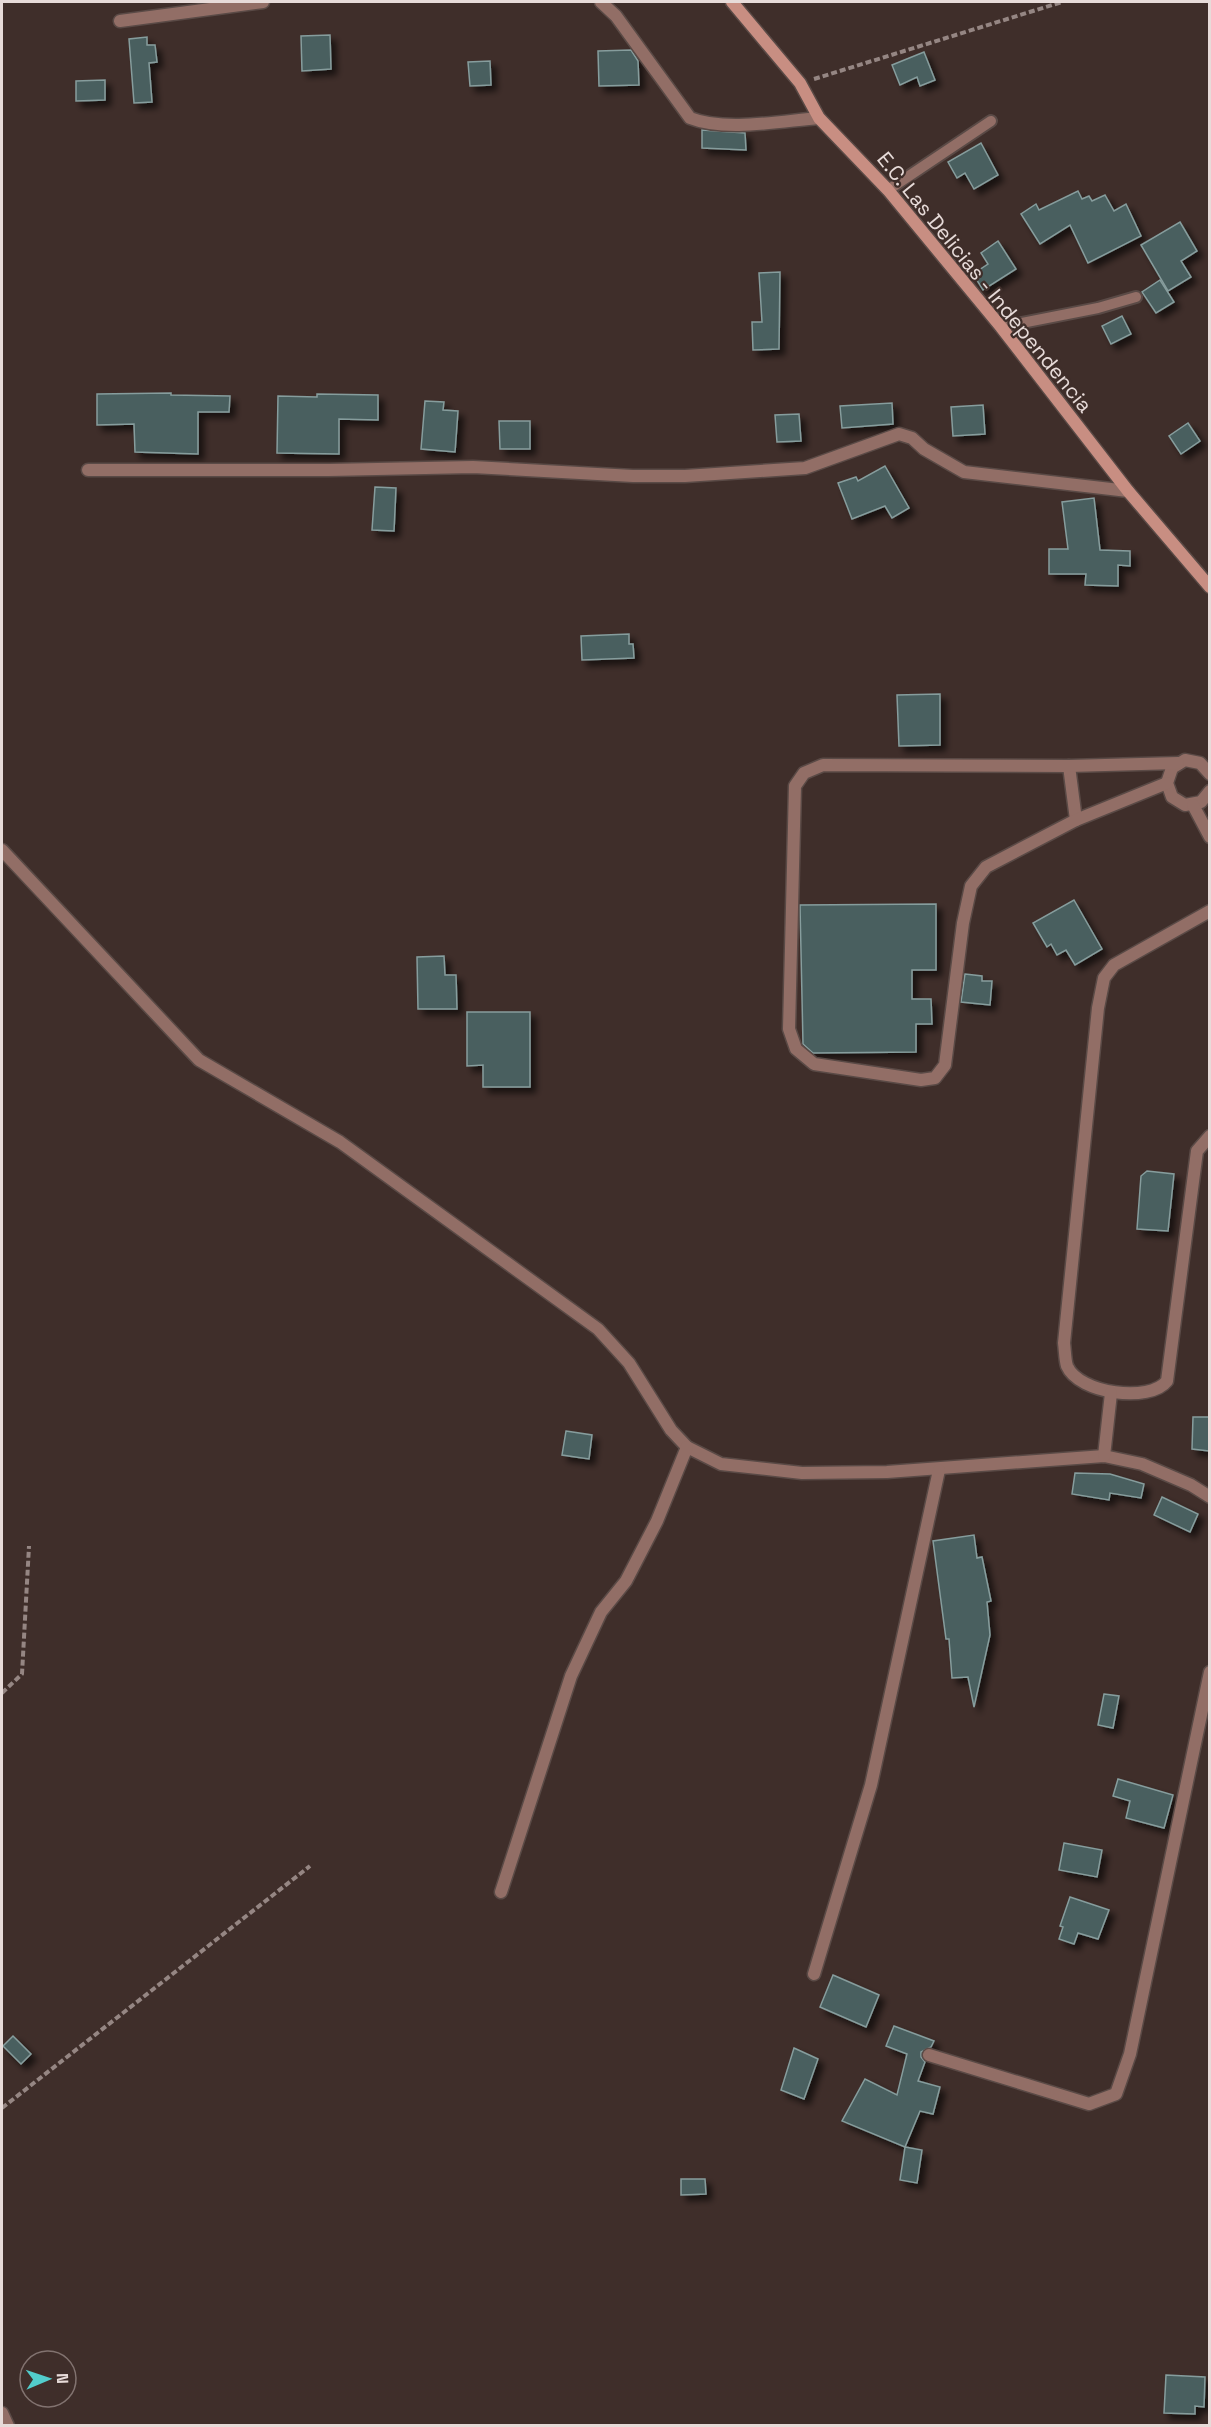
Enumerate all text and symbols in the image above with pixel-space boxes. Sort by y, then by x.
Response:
street label: E.C. Las Delicias - Independencia [871,146,1099,418]
north arrow [18,2349,78,2409]
text: N [52,2373,73,2384]

